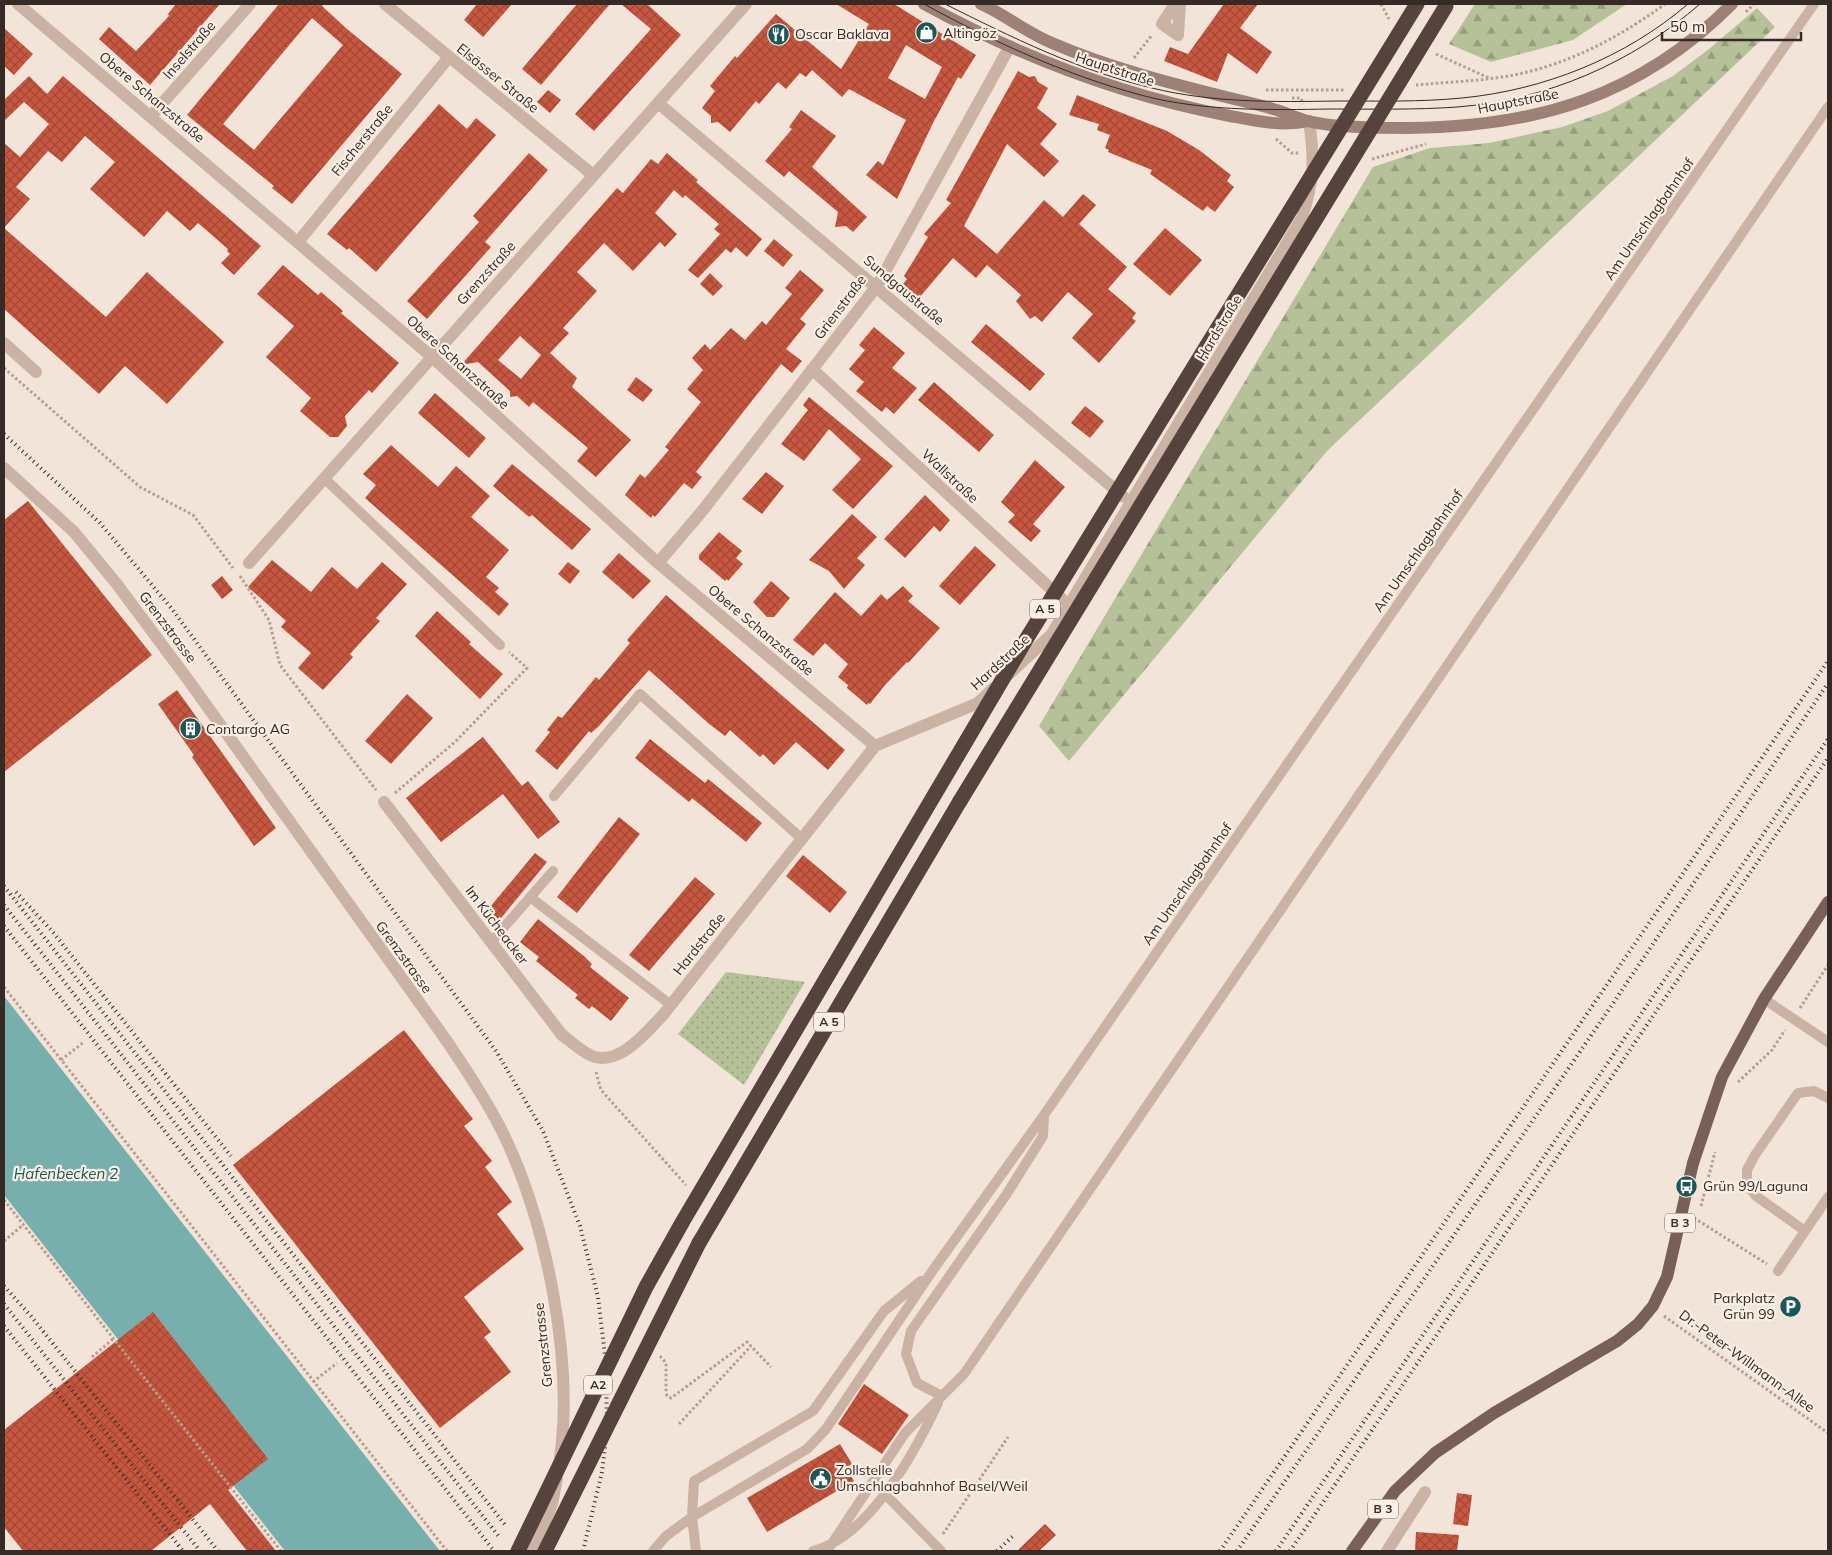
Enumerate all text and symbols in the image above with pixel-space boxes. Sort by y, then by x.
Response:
scale bar [1662,10,1801,42]
street label: Inselstraße [159,17,219,83]
text: 50 m [1670,17,1705,36]
shop icon: Altingöz [915,21,939,45]
restaurant icon: Oscar Baklava [767,22,791,46]
place label: Altingöz [943,24,997,42]
place label: Oscar Baklava [795,25,889,43]
street label: Elsässer Straße [453,39,543,117]
street label: Obere Schanzstraße [95,48,209,146]
street label: Hauptstraße [1073,48,1157,90]
street label: Hauptstraße [1476,84,1560,118]
street label: Fischerstraße [327,100,397,180]
street label: Am Umschlagbahnhof [1600,154,1698,284]
street label: Grenzstraße [453,237,519,309]
street label: Sundgaustraße [860,251,948,329]
street label: Grienstraße [810,271,870,343]
street label: Hardstraße [1192,292,1246,364]
street label: Obere Schanzstraße [403,311,513,413]
street label: Wallstraße [918,445,982,507]
street label: Am Umschlagbahnhof [1369,486,1467,616]
street label: Obere Schanzstraße [704,581,818,679]
street label: Grenzstrasse [135,588,201,666]
road number: A 5 [1030,600,1060,618]
street label: Hardstraße [967,630,1033,694]
building icon: Contargo AG [178,717,202,741]
place label: Contargo AG [206,720,290,738]
street label: Am Umschlagbahnhof [1138,819,1236,949]
street label: Im Kücheacker [461,882,533,969]
street label: Hardstraße [669,909,729,979]
street label: Grenzstrasse [372,917,436,997]
road number: A 5 [814,1012,844,1032]
water label: Hafenbecken 2 [14,1164,118,1183]
bus stop icon: Grün 99/Laguna [1675,1174,1699,1198]
place label: Grün 99/Laguna [1703,1177,1808,1195]
road number: B 3 [1665,1214,1695,1232]
place label: Parkplatz Grün 99 [1713,1289,1775,1323]
parking icon: Parkplatz Grün 99 [1779,1294,1803,1318]
street label: Grenzstrasse [530,1302,556,1388]
street label: Dr.-Peter-Willmann-Allee [1676,1306,1818,1416]
road number: A2 [584,1376,612,1394]
place label: Zollstelle Umschlagbahnhof Basel/Weil [836,1461,1028,1495]
public building icon: Zollstelle Umschlagbahnhof Basel/Weil [808,1466,832,1490]
road number: B 3 [1368,1500,1398,1518]

